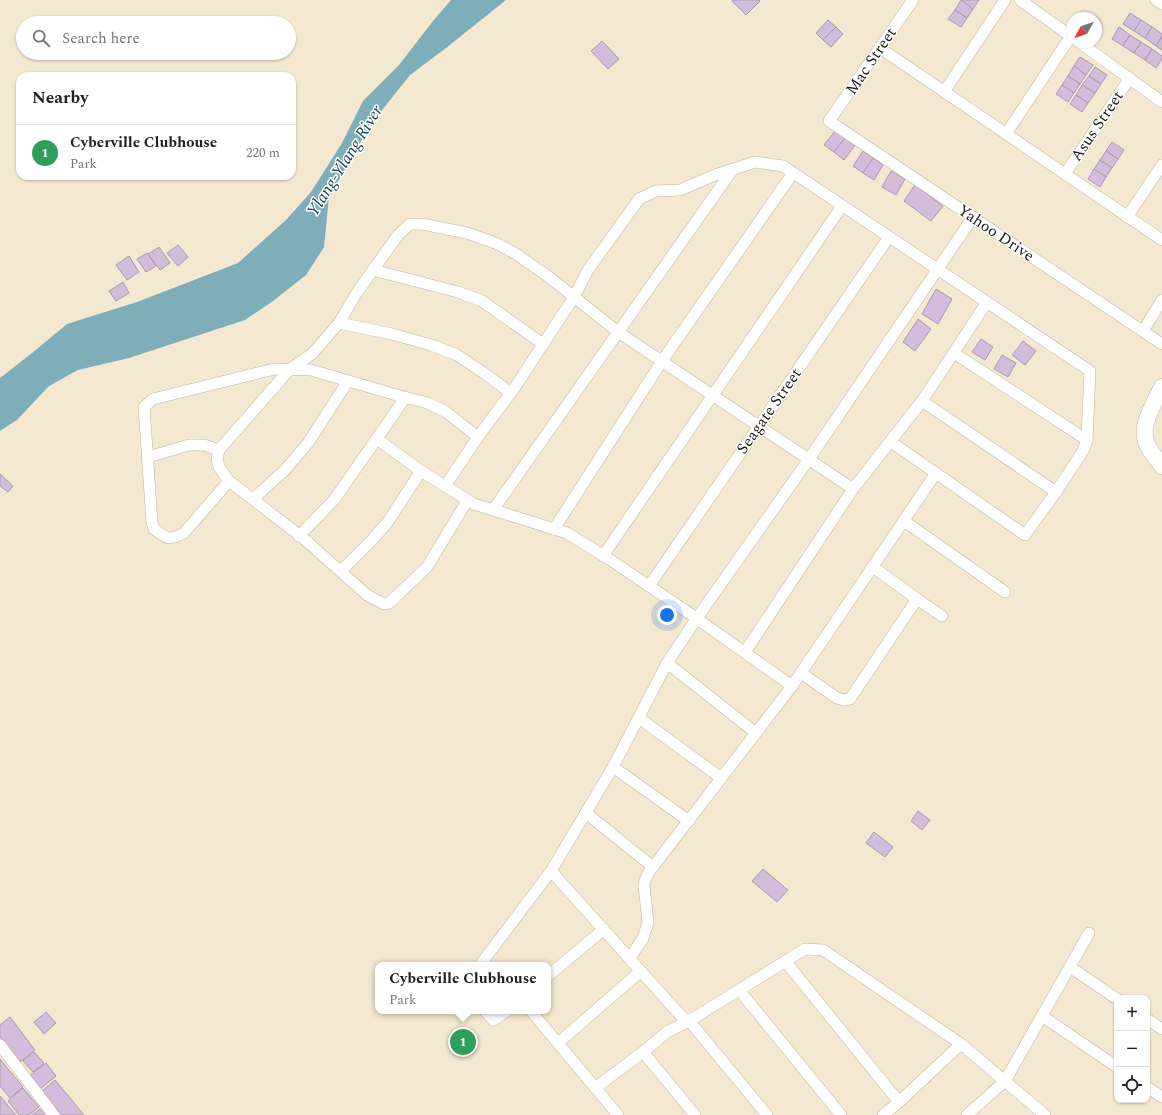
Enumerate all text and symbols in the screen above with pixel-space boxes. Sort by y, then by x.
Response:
north arrow [1066,12,1102,48]
search box [16,16,296,60]
street label: Mac Street [840,22,903,100]
icon: search [30,27,52,49]
text: Search here [62,27,140,50]
text: Nearby [32,85,88,111]
street label: Asus Street [1065,86,1130,166]
water label: Ylang-Ylang River [300,100,390,222]
text: Cyberville Clubhouse [70,131,217,154]
text: 1 [41,143,49,163]
text: 220 m [246,143,280,163]
text: Park [70,154,97,174]
street label: Yahoo Drive [953,198,1039,268]
street label: Seagate Street [730,363,808,459]
your location [657,605,677,625]
popup [375,962,551,1014]
text: Cyberville Clubhouse [389,967,537,990]
text: Park [389,990,416,1010]
map controls [1114,995,1150,1103]
button: + [1114,995,1150,1031]
pin: 1 [450,1027,476,1057]
button: − [1114,1031,1150,1067]
button: locate [1114,1067,1150,1103]

